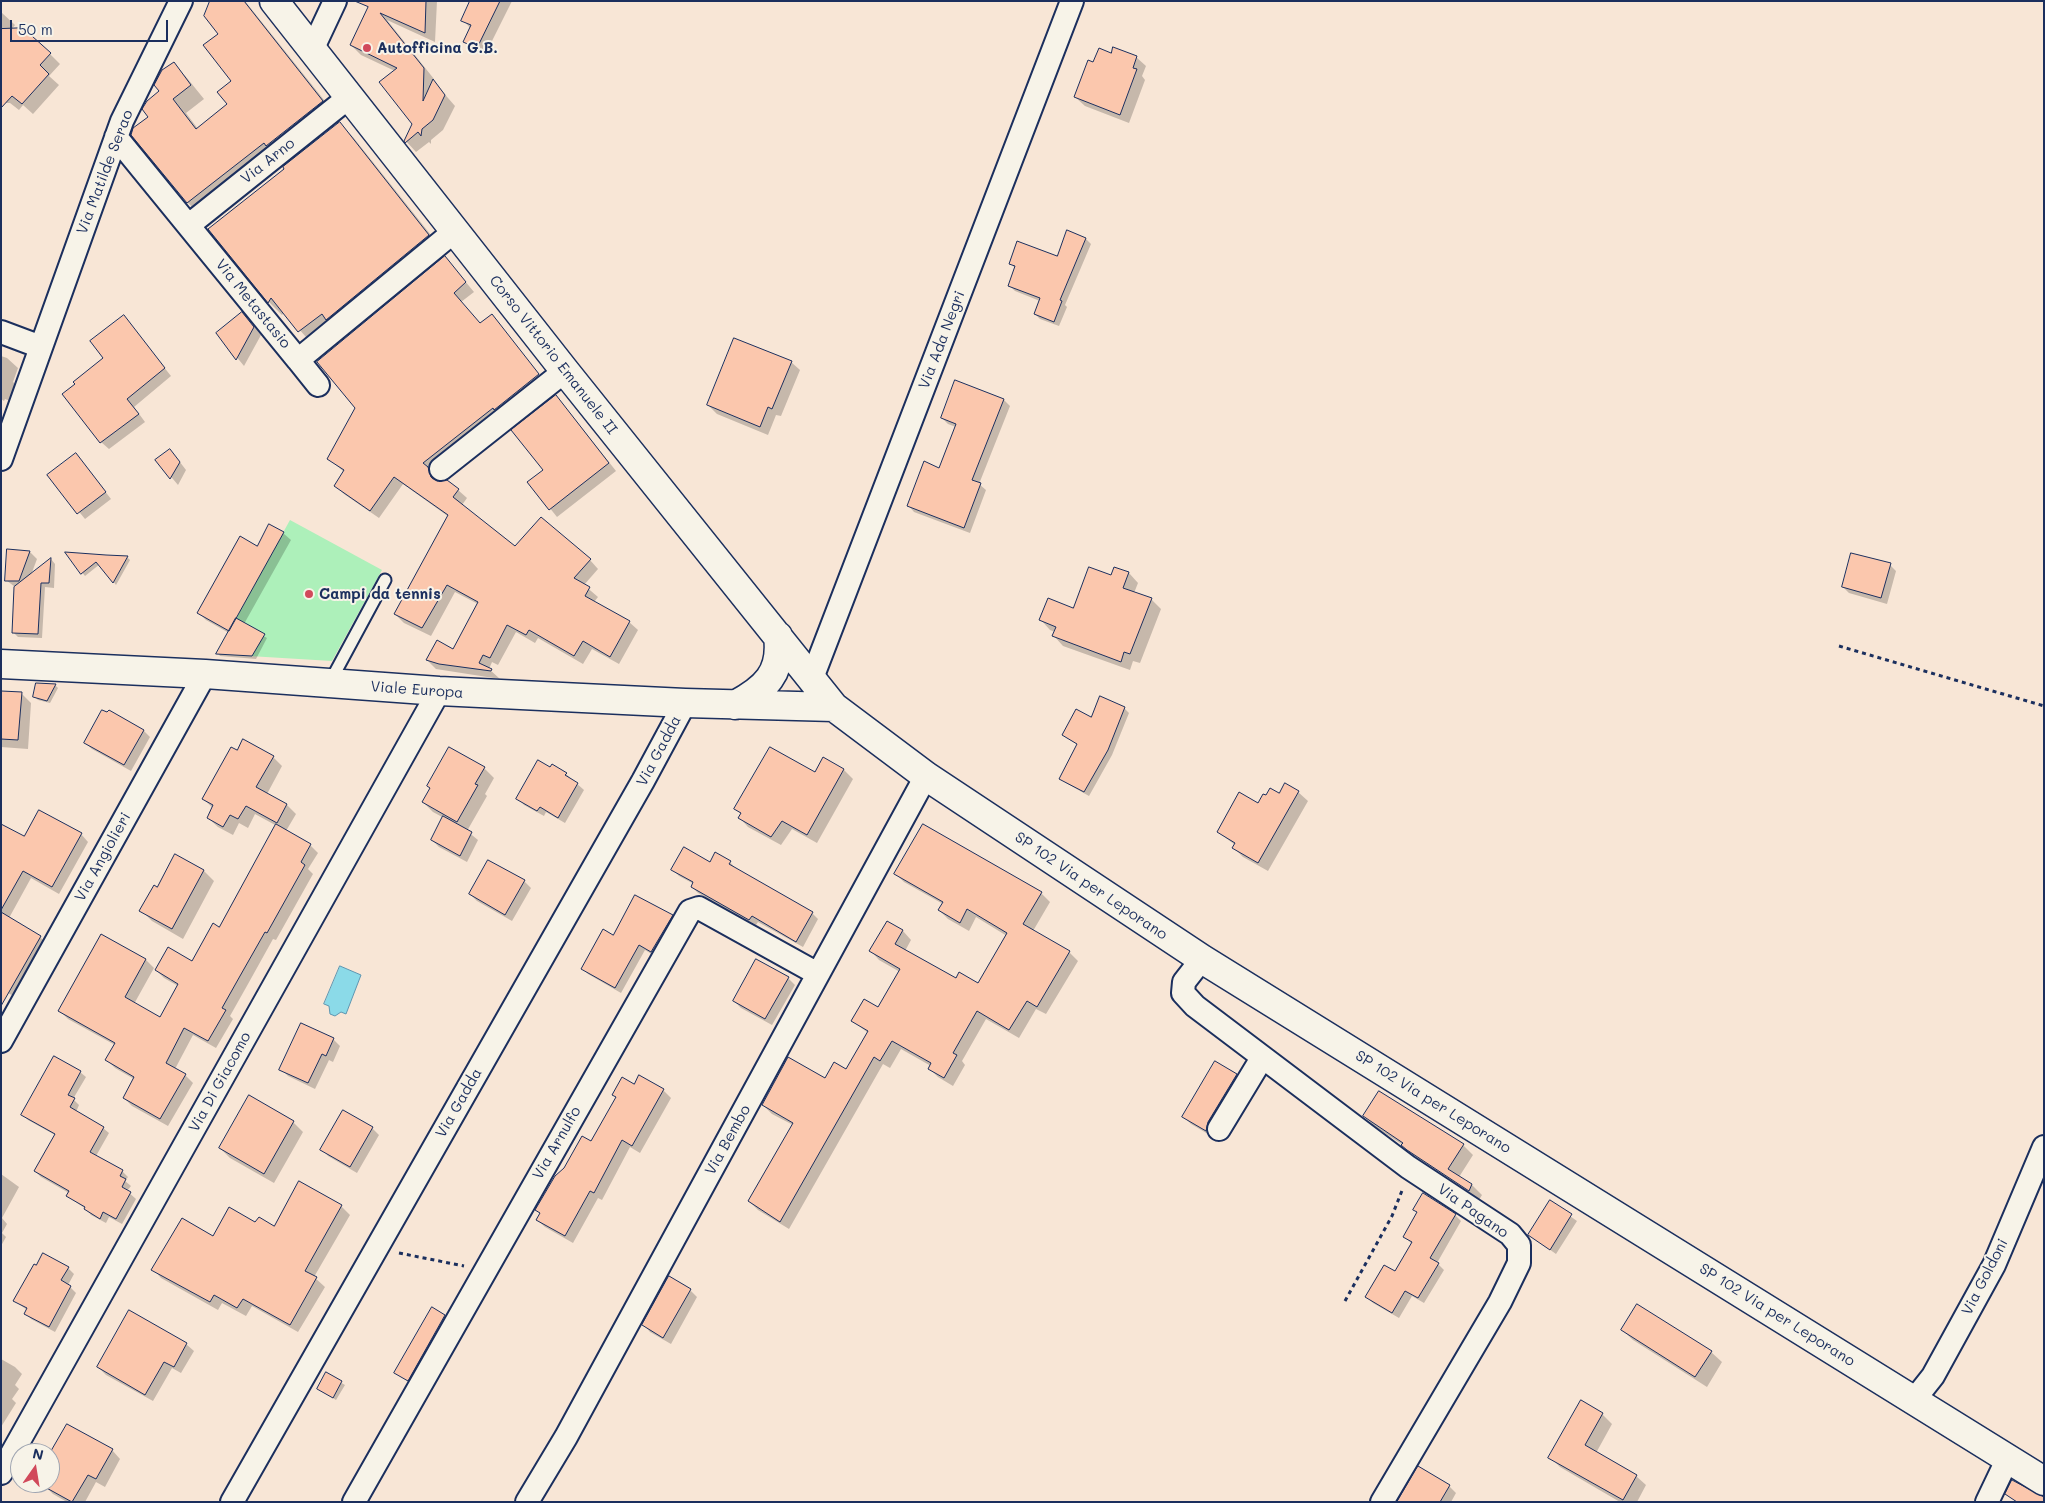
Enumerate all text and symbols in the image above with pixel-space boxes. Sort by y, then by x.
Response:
scale bar [12,10,170,42]
text: 50 m [18,19,53,39]
place label: Autofficina G.B. [377,39,498,57]
marker: Autofficina G.B. [361,42,373,54]
street label: Via Matilde Serao [73,107,137,237]
street label: Via Arno [237,134,299,188]
street label: Via Metastasio [212,256,294,352]
street label: Corso Vittorio Emanuele II [485,272,621,438]
street label: Via Ada Negri [915,288,969,392]
place label: Campi da tennis [319,585,441,603]
marker: Campi da tennis [303,588,315,600]
street label: Viale Europa [370,678,464,702]
street label: Via Gadda [633,713,685,789]
street label: Via Angiolieri [71,809,135,905]
street label: SP 102 Via per Leporano [1011,828,1171,944]
street label: Via Di Giacomo [185,1029,255,1135]
street label: SP 102 Via per Leporano [1352,1047,1514,1157]
street label: Via Gadda [432,1065,486,1141]
street label: Via Bembo [701,1102,755,1178]
street label: Via Arnulfo [529,1103,585,1183]
street label: Via Pagano [1434,1180,1512,1242]
street label: Via Goldoni [1958,1236,2012,1318]
street label: SP 102 Via per Leporano [1696,1260,1858,1370]
north arrow [10,1443,60,1493]
text: N [31,1443,46,1464]

